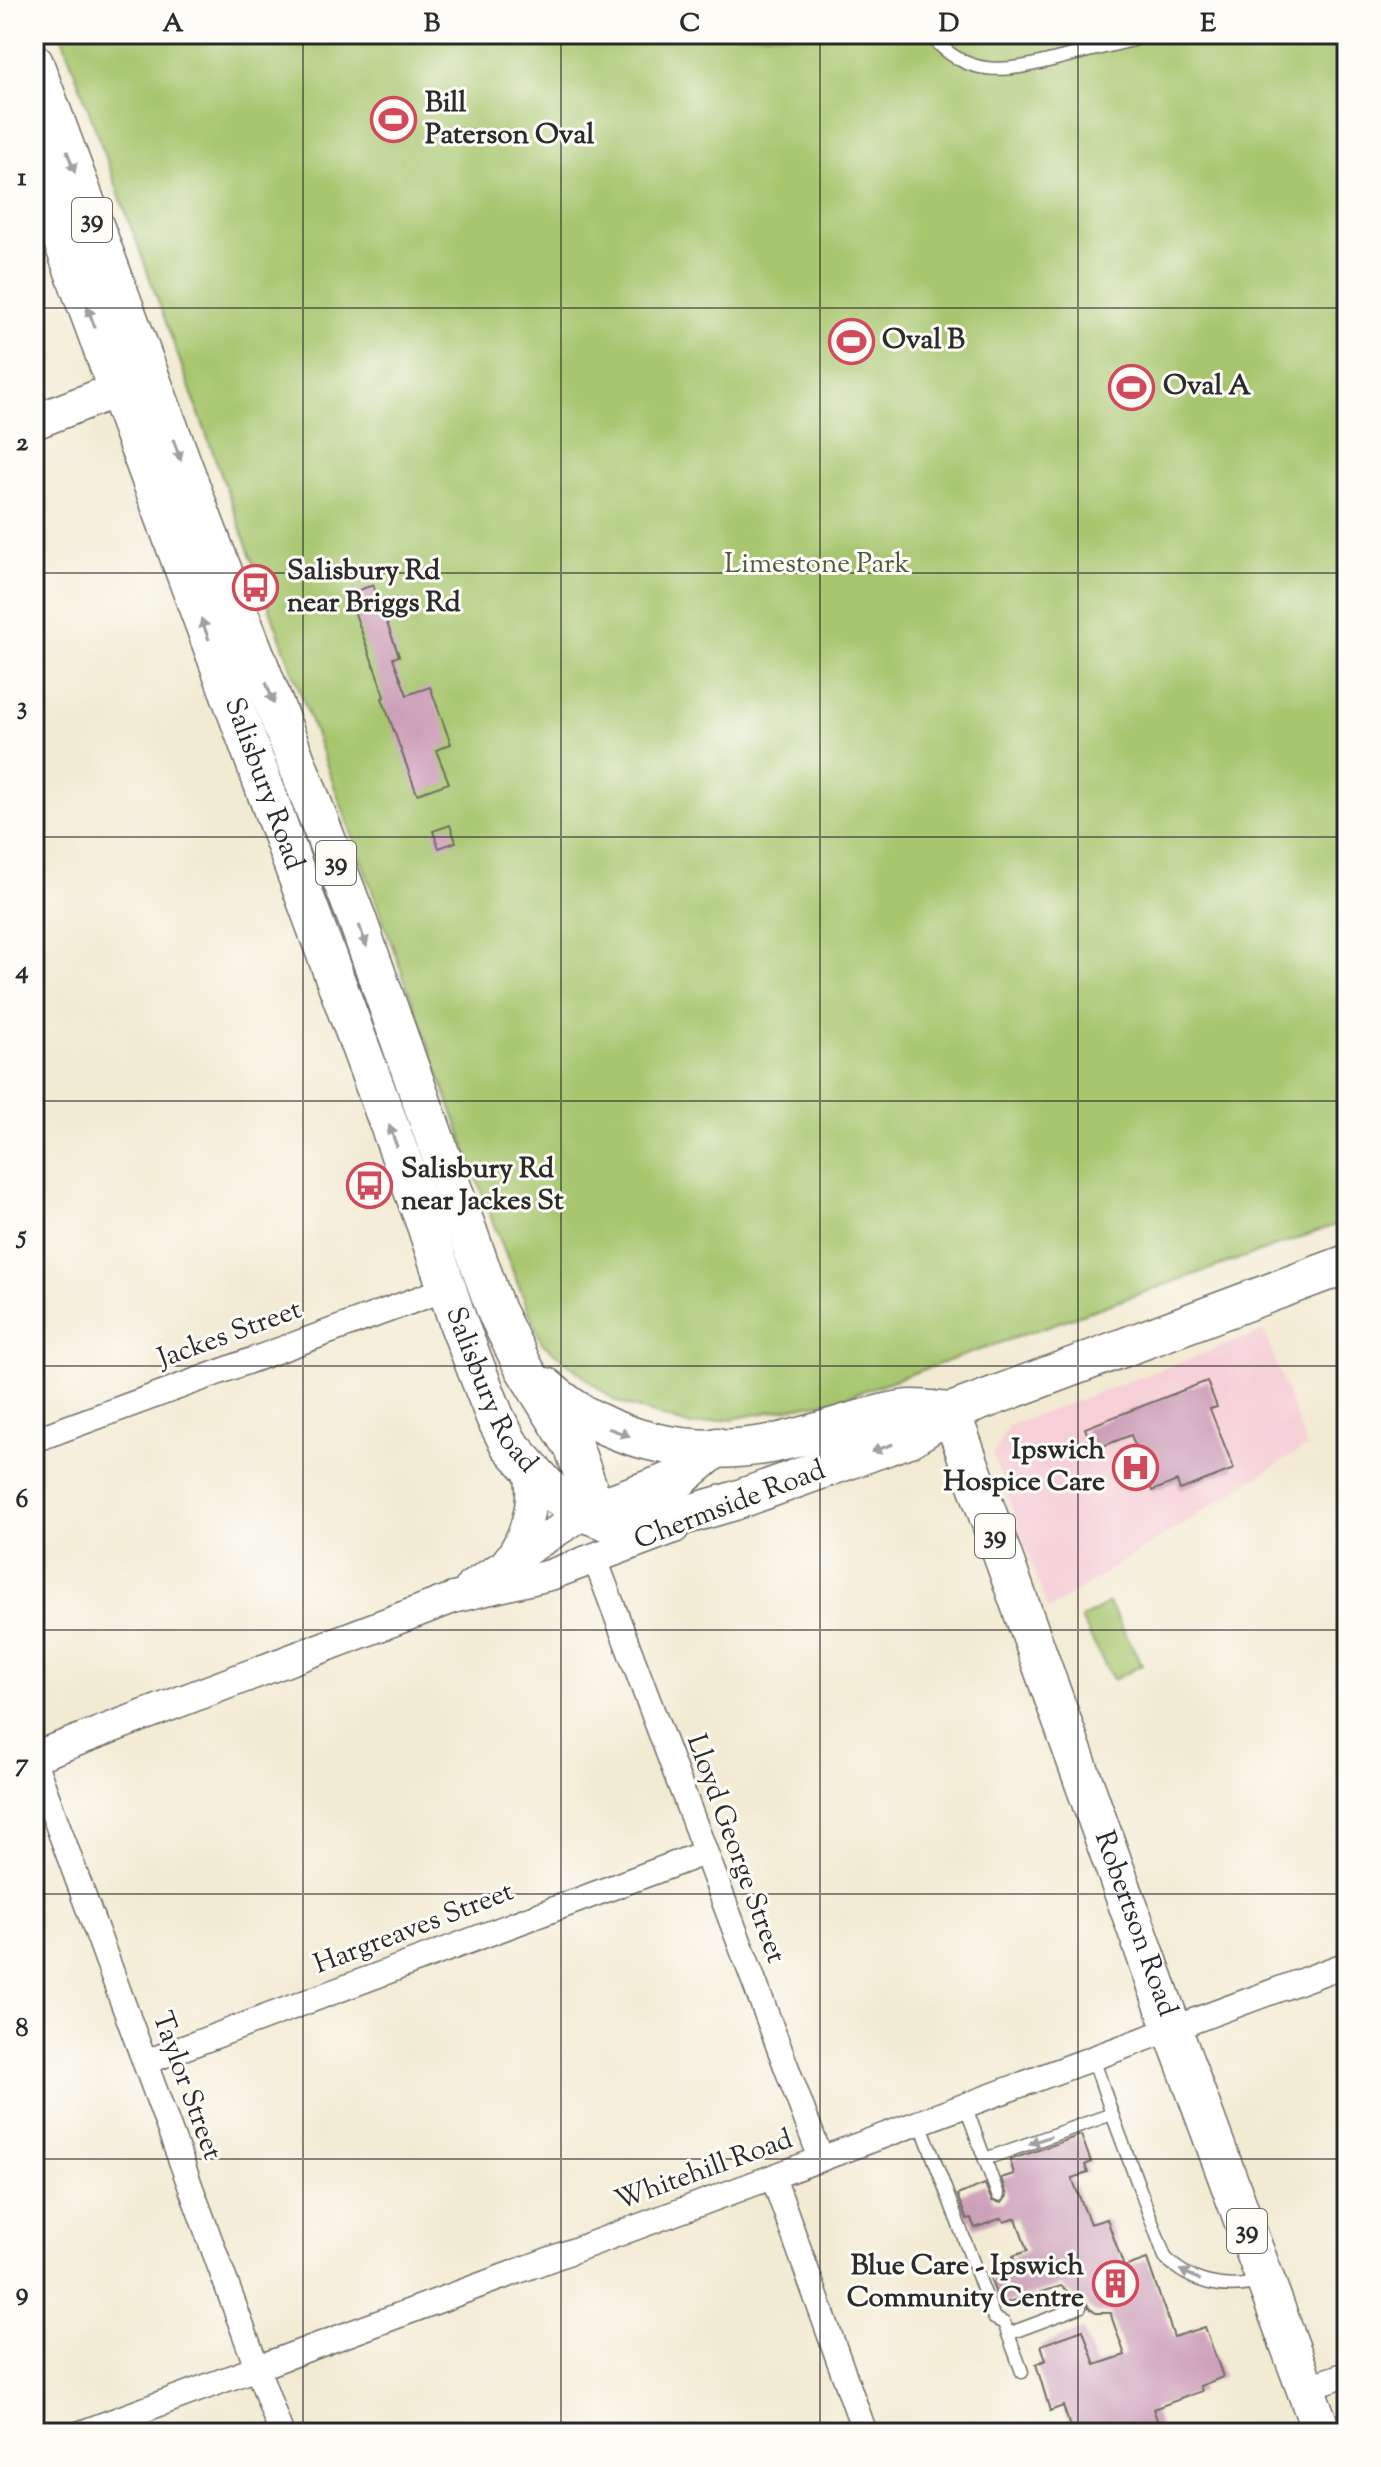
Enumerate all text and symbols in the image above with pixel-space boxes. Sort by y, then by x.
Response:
text: A [162,6,184,43]
text: B [424,6,441,43]
text: C [680,6,700,43]
text: D [939,6,959,43]
text: E [1200,6,1216,43]
place label: Bill Paterson Oval [425,84,594,156]
sports icon: Bill Paterson Oval [370,96,418,144]
one-way arrow [65,150,77,174]
text: 1 [18,160,27,197]
road number: 39 [72,198,112,242]
one-way arrow [84,305,96,329]
sports icon: Oval B [827,317,875,365]
place label: Oval B [882,321,965,361]
sports icon: Oval A [1108,363,1156,411]
place label: Oval A [1163,367,1251,407]
text: 2 [16,425,29,462]
one-way arrow [172,439,184,463]
park label: Limestone Park [724,545,910,585]
place label: Salisbury Rd near Briggs Rd [287,552,461,624]
bus stop icon: Salisbury Rd near Briggs Rd [232,564,280,612]
one-way arrow [198,617,211,641]
one-way arrow [264,681,277,705]
text: 3 [17,689,27,726]
street label: Salisbury Road [213,692,313,876]
road number: 39 [316,841,356,885]
one-way arrow [358,924,370,948]
text: 4 [14,953,29,990]
one-way arrow [386,1124,399,1148]
place label: Salisbury Rd near Jackes St [401,1150,564,1222]
bus stop icon: Salisbury Rd near Jackes St [346,1162,394,1210]
text: 5 [16,1218,27,1255]
street label: Jackes Street [151,1290,308,1380]
street label: Salisbury Road [434,1302,547,1483]
one-way arrow [607,1427,631,1439]
place label: Ipswich Hospice Care [943,1431,1106,1503]
one-way arrow [870,1442,894,1455]
hospital icon: Ipswich Hospice Care [1112,1443,1160,1491]
street label: Chermside Road [629,1451,832,1561]
text: 6 [16,1482,29,1519]
road number: 39 [975,1514,1015,1558]
street label: Lloyd George Street [675,1729,795,1969]
text: 7 [15,1746,29,1783]
street label: Robertson Road [1083,1826,1186,2023]
street label: Hargreaves Street [308,1872,520,1985]
street label: Taylor Street [141,2006,231,2166]
text: 8 [15,2011,29,2048]
street label: Whitehill Road [609,2120,799,2222]
one-way arrow [1028,2134,1052,2147]
road number: 39 [1227,2209,1267,2253]
place label: Blue Care - Ipswich Community Centre [847,2247,1085,2319]
building icon: Blue Care - Ipswich Community Centre [1091,2259,1139,2307]
one-way arrow [1178,2268,1201,2282]
text: 9 [16,2275,29,2312]

